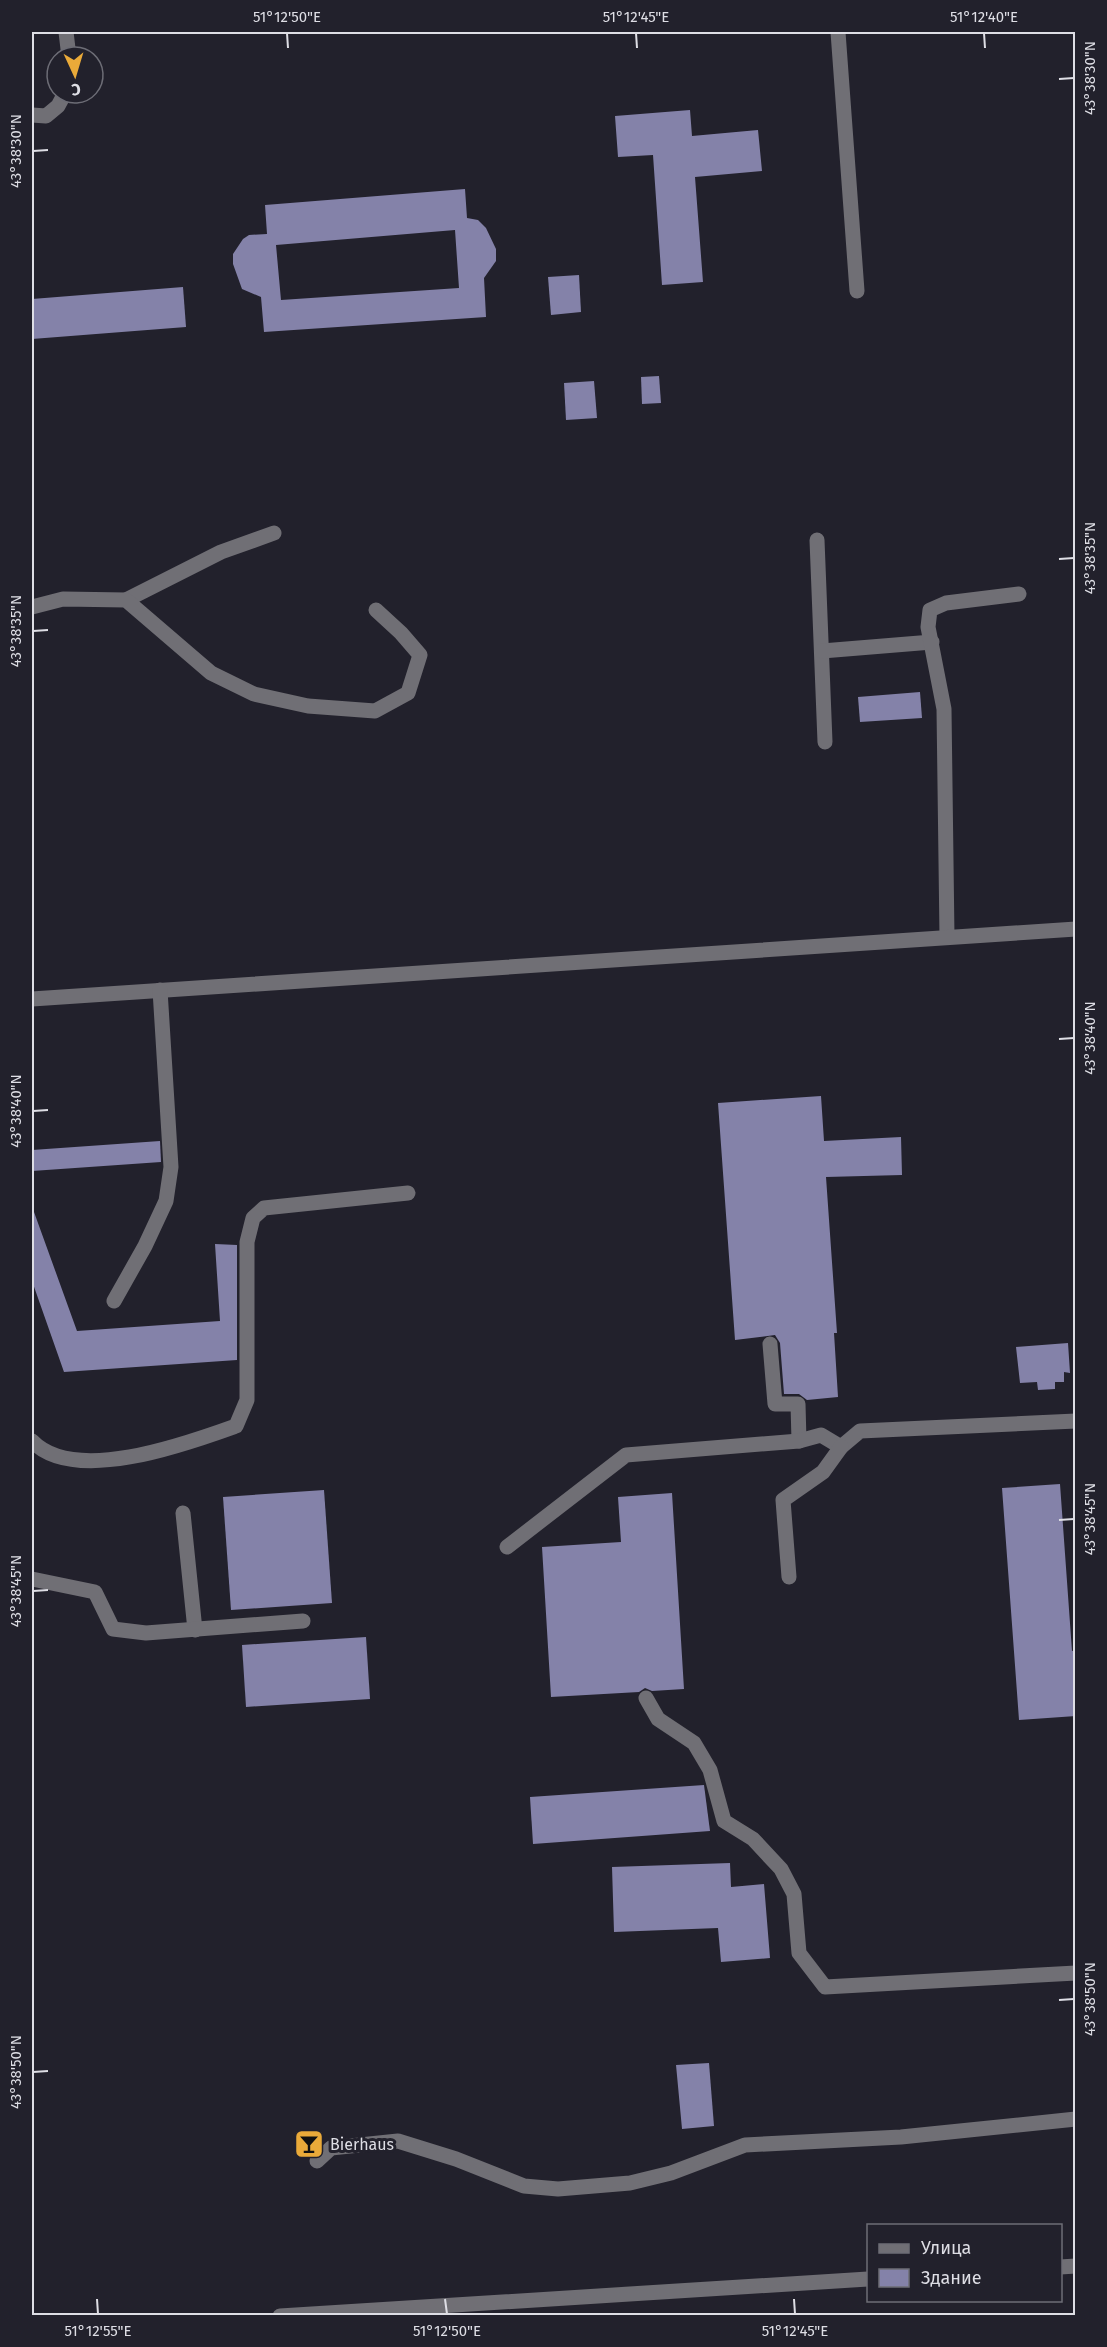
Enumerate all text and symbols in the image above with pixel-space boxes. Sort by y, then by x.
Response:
text: 51°12'50"E [253,8,321,26]
text: 51°12'45"E [603,8,669,26]
text: 51°12'40"E [950,8,1018,26]
text: 43°38'30"N [1081,41,1099,115]
north arrow [45,45,105,105]
text: С [70,80,81,99]
text: 43°38'30"N [7,114,25,188]
text: 43°38'35"N [1081,522,1099,594]
text: 43°38'35"N [7,595,25,667]
text: 43°38'40"N [1081,1001,1099,1075]
text: 43°38'40"N [7,1074,25,1148]
text: 43°38'45"N [1081,1483,1099,1555]
text: 43°38'45"N [7,1555,25,1627]
text: 43°38'50"N [1081,1962,1099,2036]
text: 43°38'50"N [7,2035,25,2109]
bar icon: Bierhaus [293,2128,325,2160]
place label: Bierhaus [330,2135,394,2154]
legend [867,2224,1062,2302]
text: Улица [921,2237,971,2259]
text: Здание [921,2267,982,2289]
text: 51°12'55"E [65,2322,131,2340]
text: 51°12'50"E [413,2322,481,2340]
text: 51°12'45"E [762,2322,828,2340]

